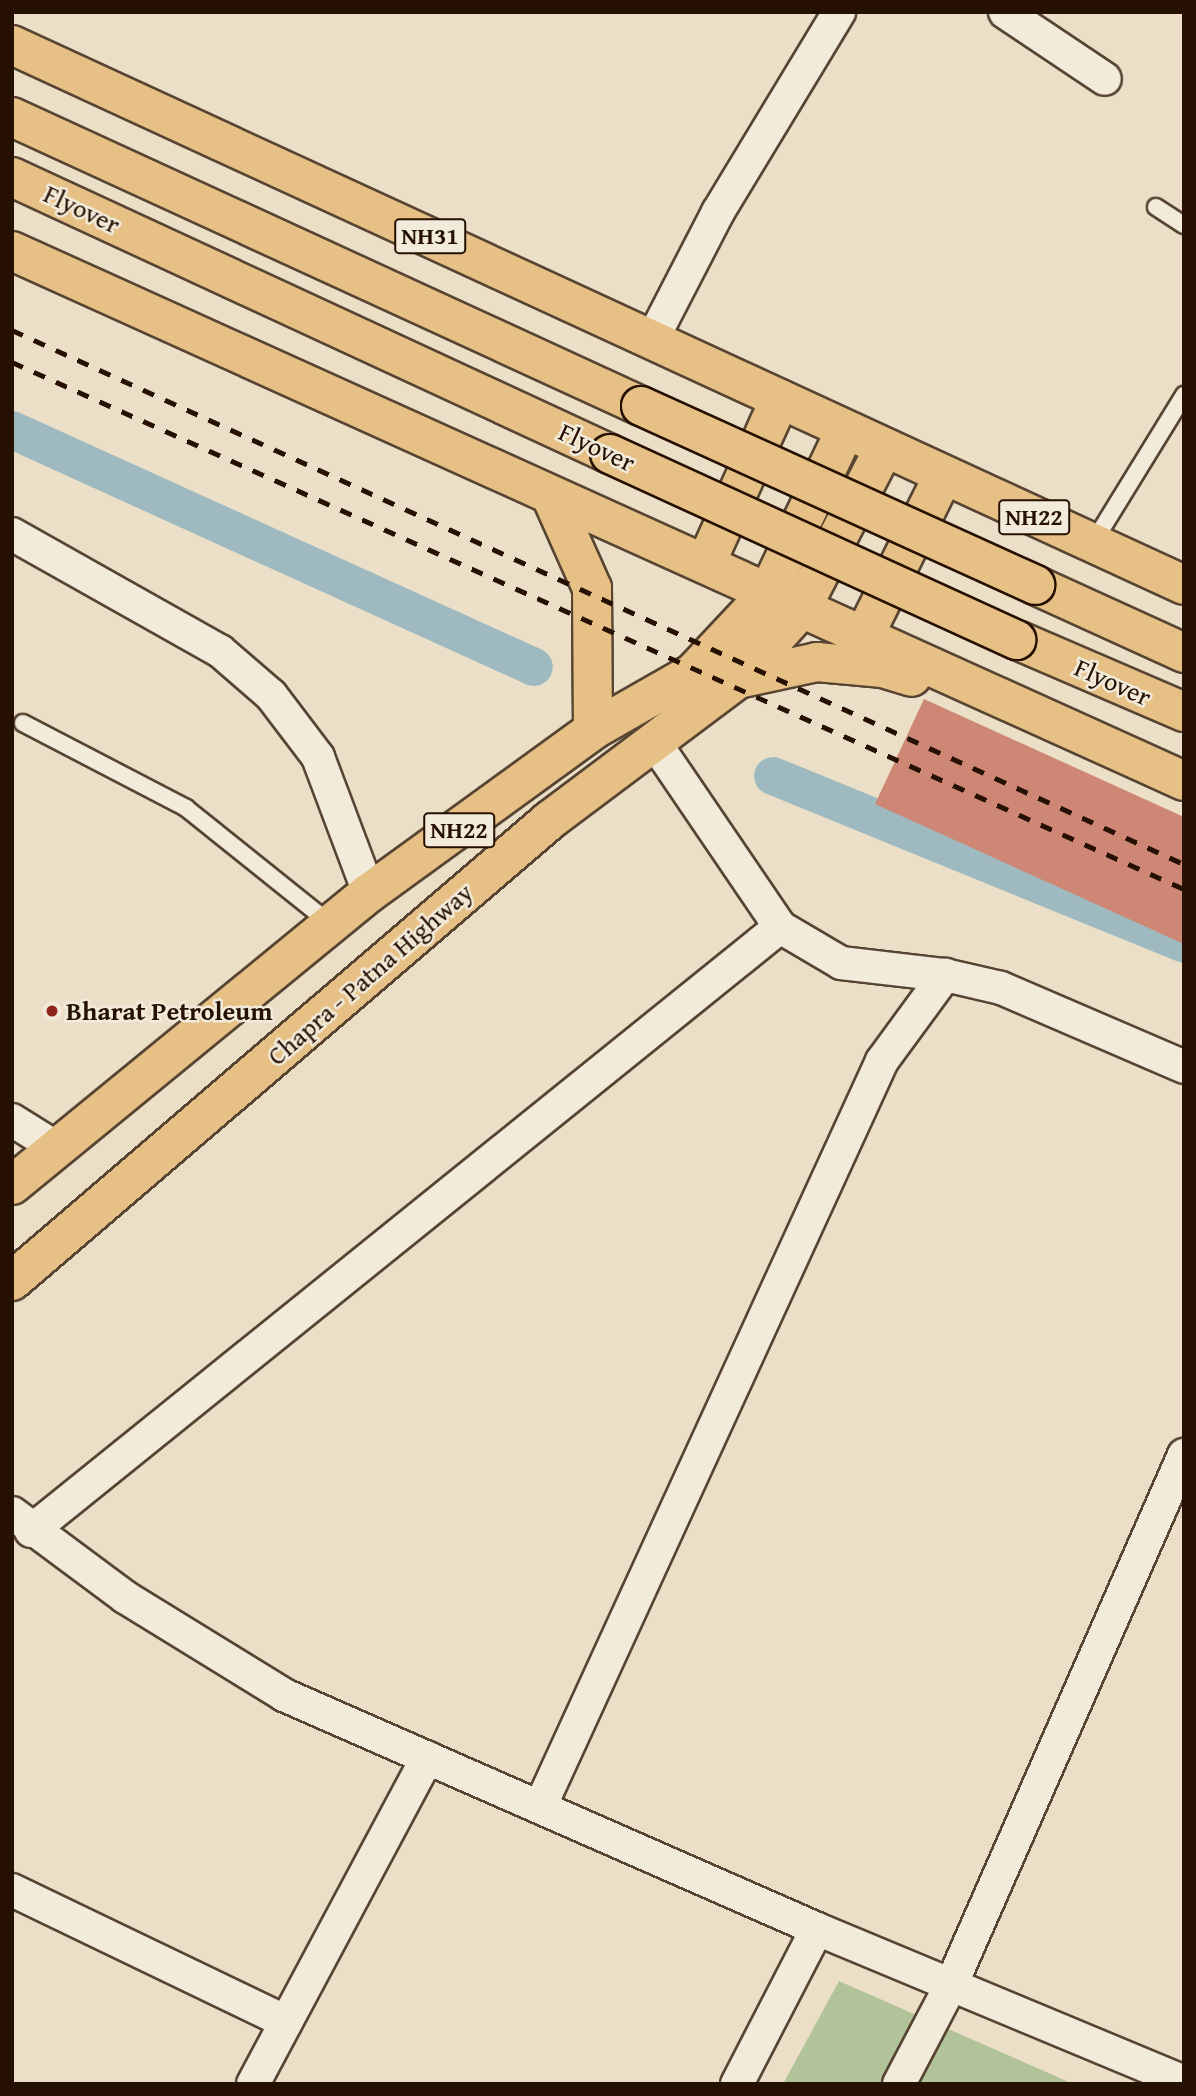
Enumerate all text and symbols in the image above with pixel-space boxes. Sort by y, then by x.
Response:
street label: Flyover [39,178,125,240]
road number: NH31 [393,216,467,256]
street label: Flyover [554,416,640,478]
road number: NH22 [997,496,1071,538]
street label: Flyover [1070,651,1156,713]
road number: NH22 [422,810,496,850]
street label: Chapra - Patna Highway [261,876,479,1072]
place label: Bharat Petroleum [66,995,273,1027]
marker: Bharat Petroleum [44,1003,60,1019]

